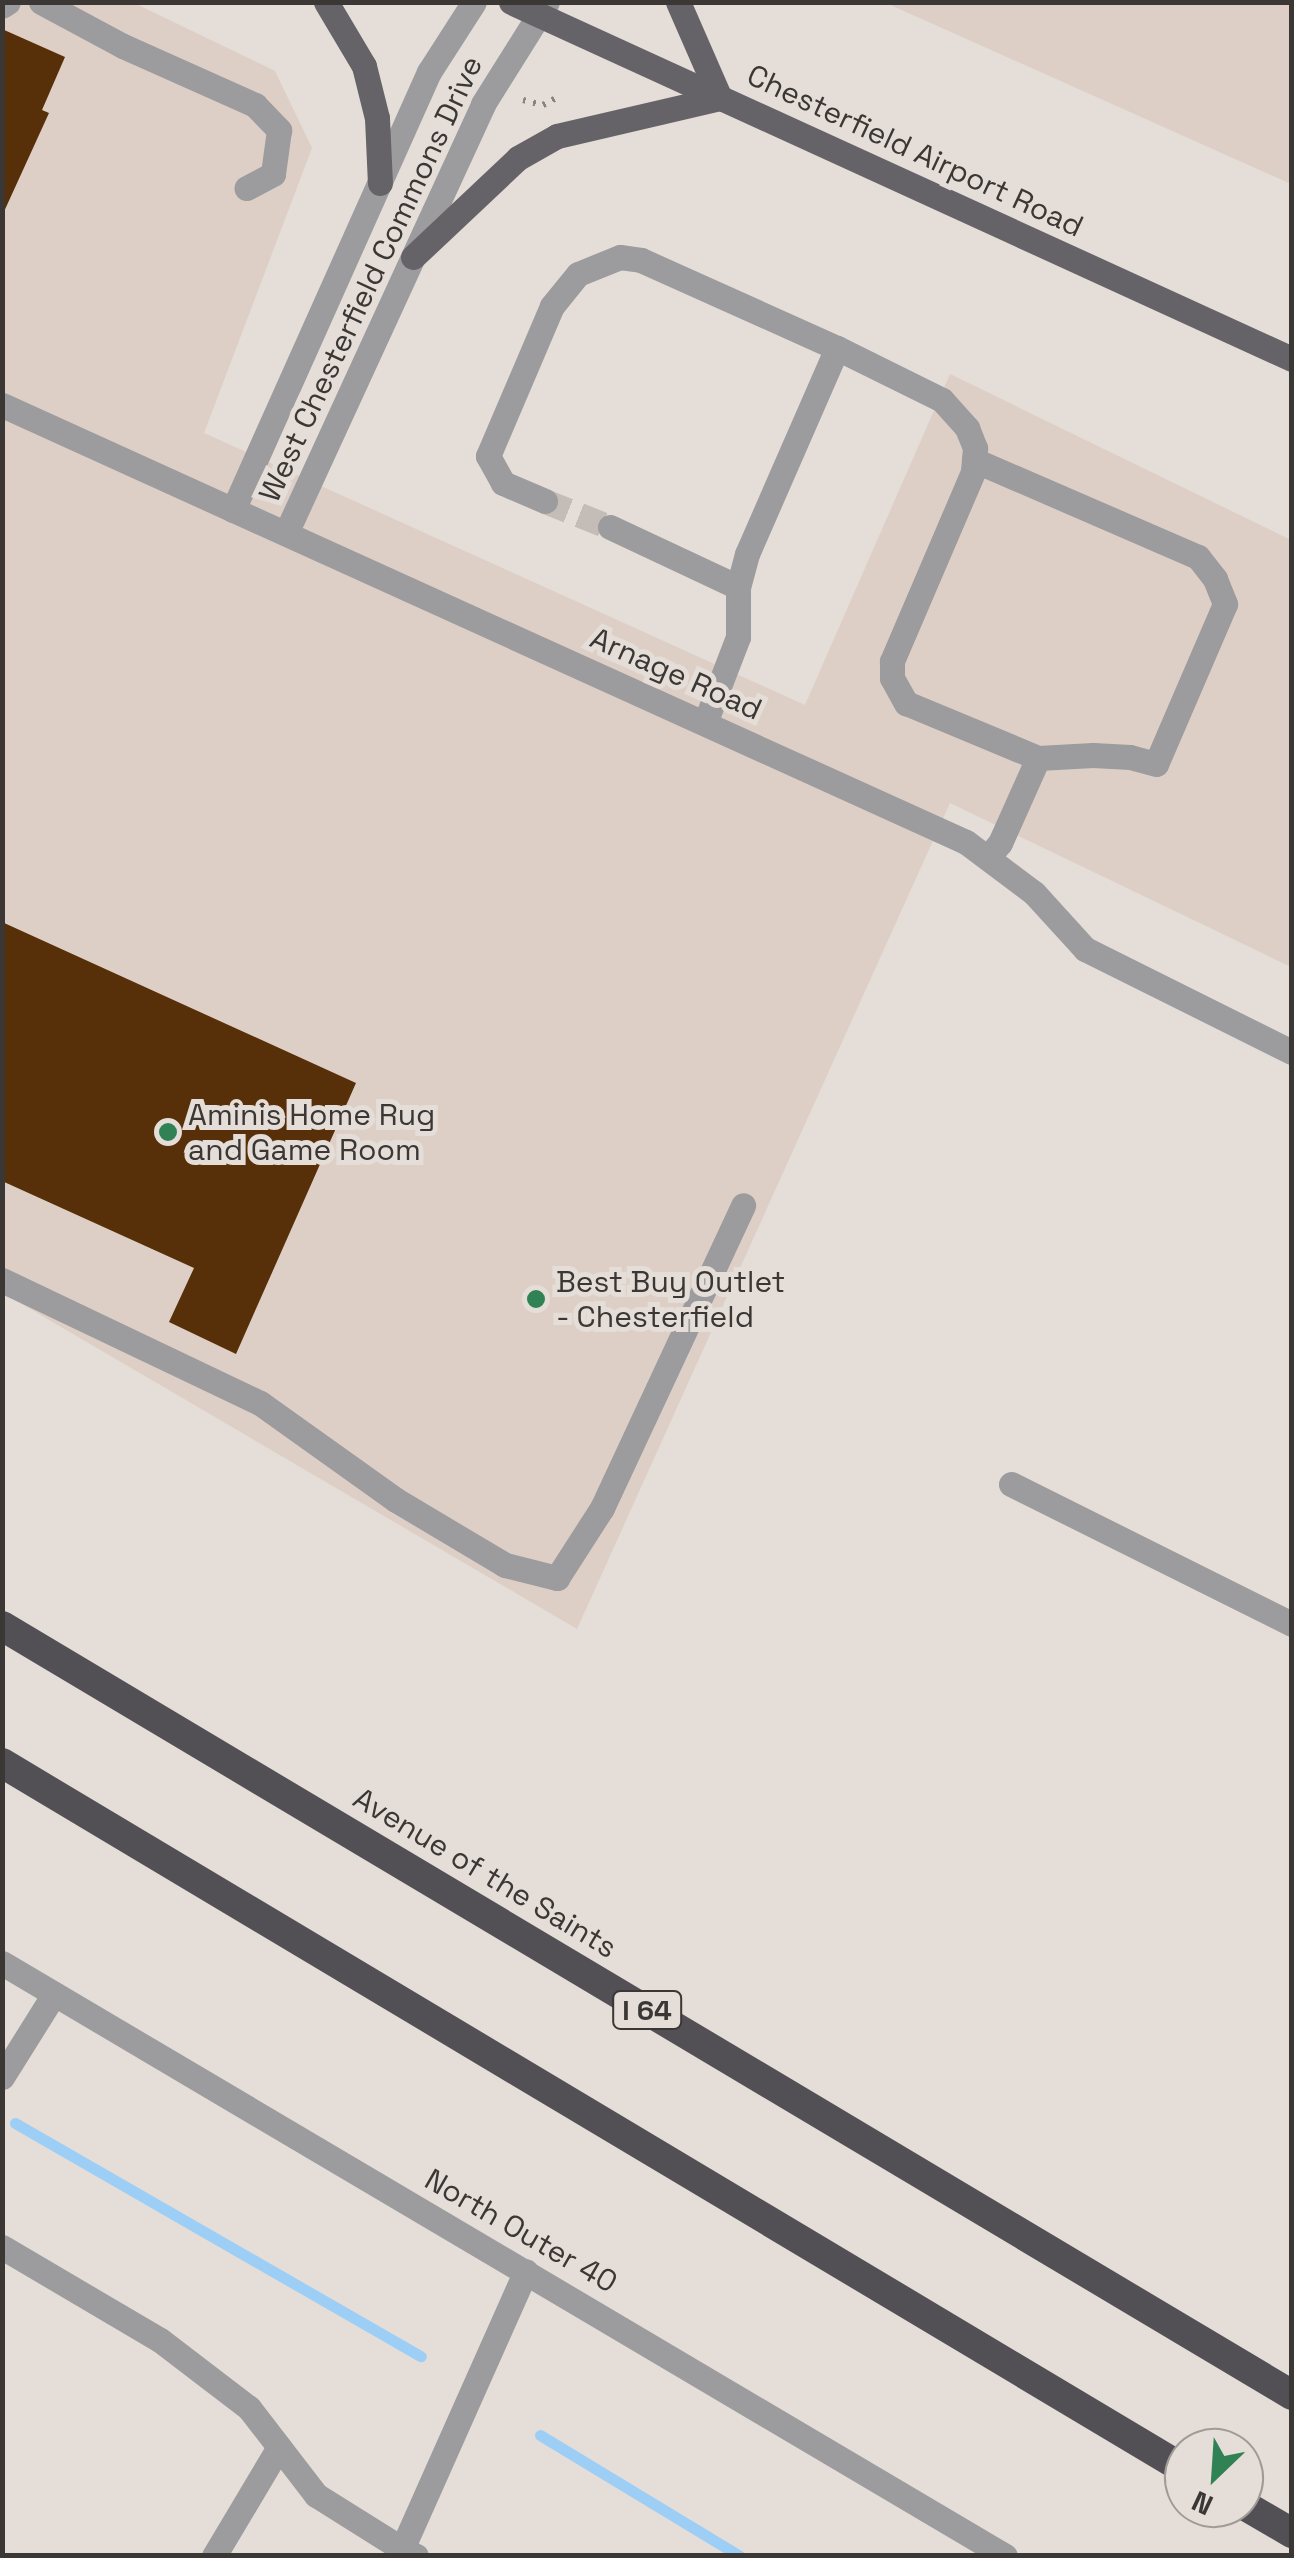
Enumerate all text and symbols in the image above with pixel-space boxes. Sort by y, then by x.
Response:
street label: West Chesterfield Commons Drive [252,50,490,508]
street label: Chesterfield Airport Road [741,57,1089,245]
street label: Arnage Road [585,620,767,728]
place label: Aminis Home Rug and Game Room [188,1097,435,1168]
marker: Aminis Home Rug and Game Room [157,1121,179,1143]
place label: Best Buy Outlet - Chesterfield [556,1264,785,1334]
marker: Best Buy Outlet - Chesterfield [525,1288,547,1310]
street label: Avenue of the Saints [347,1780,623,1966]
road number: I 64 [612,1987,682,2033]
street label: North Outer 40 [418,2161,624,2301]
north arrow [1164,2428,1264,2528]
text: N [1186,2483,1218,2524]

